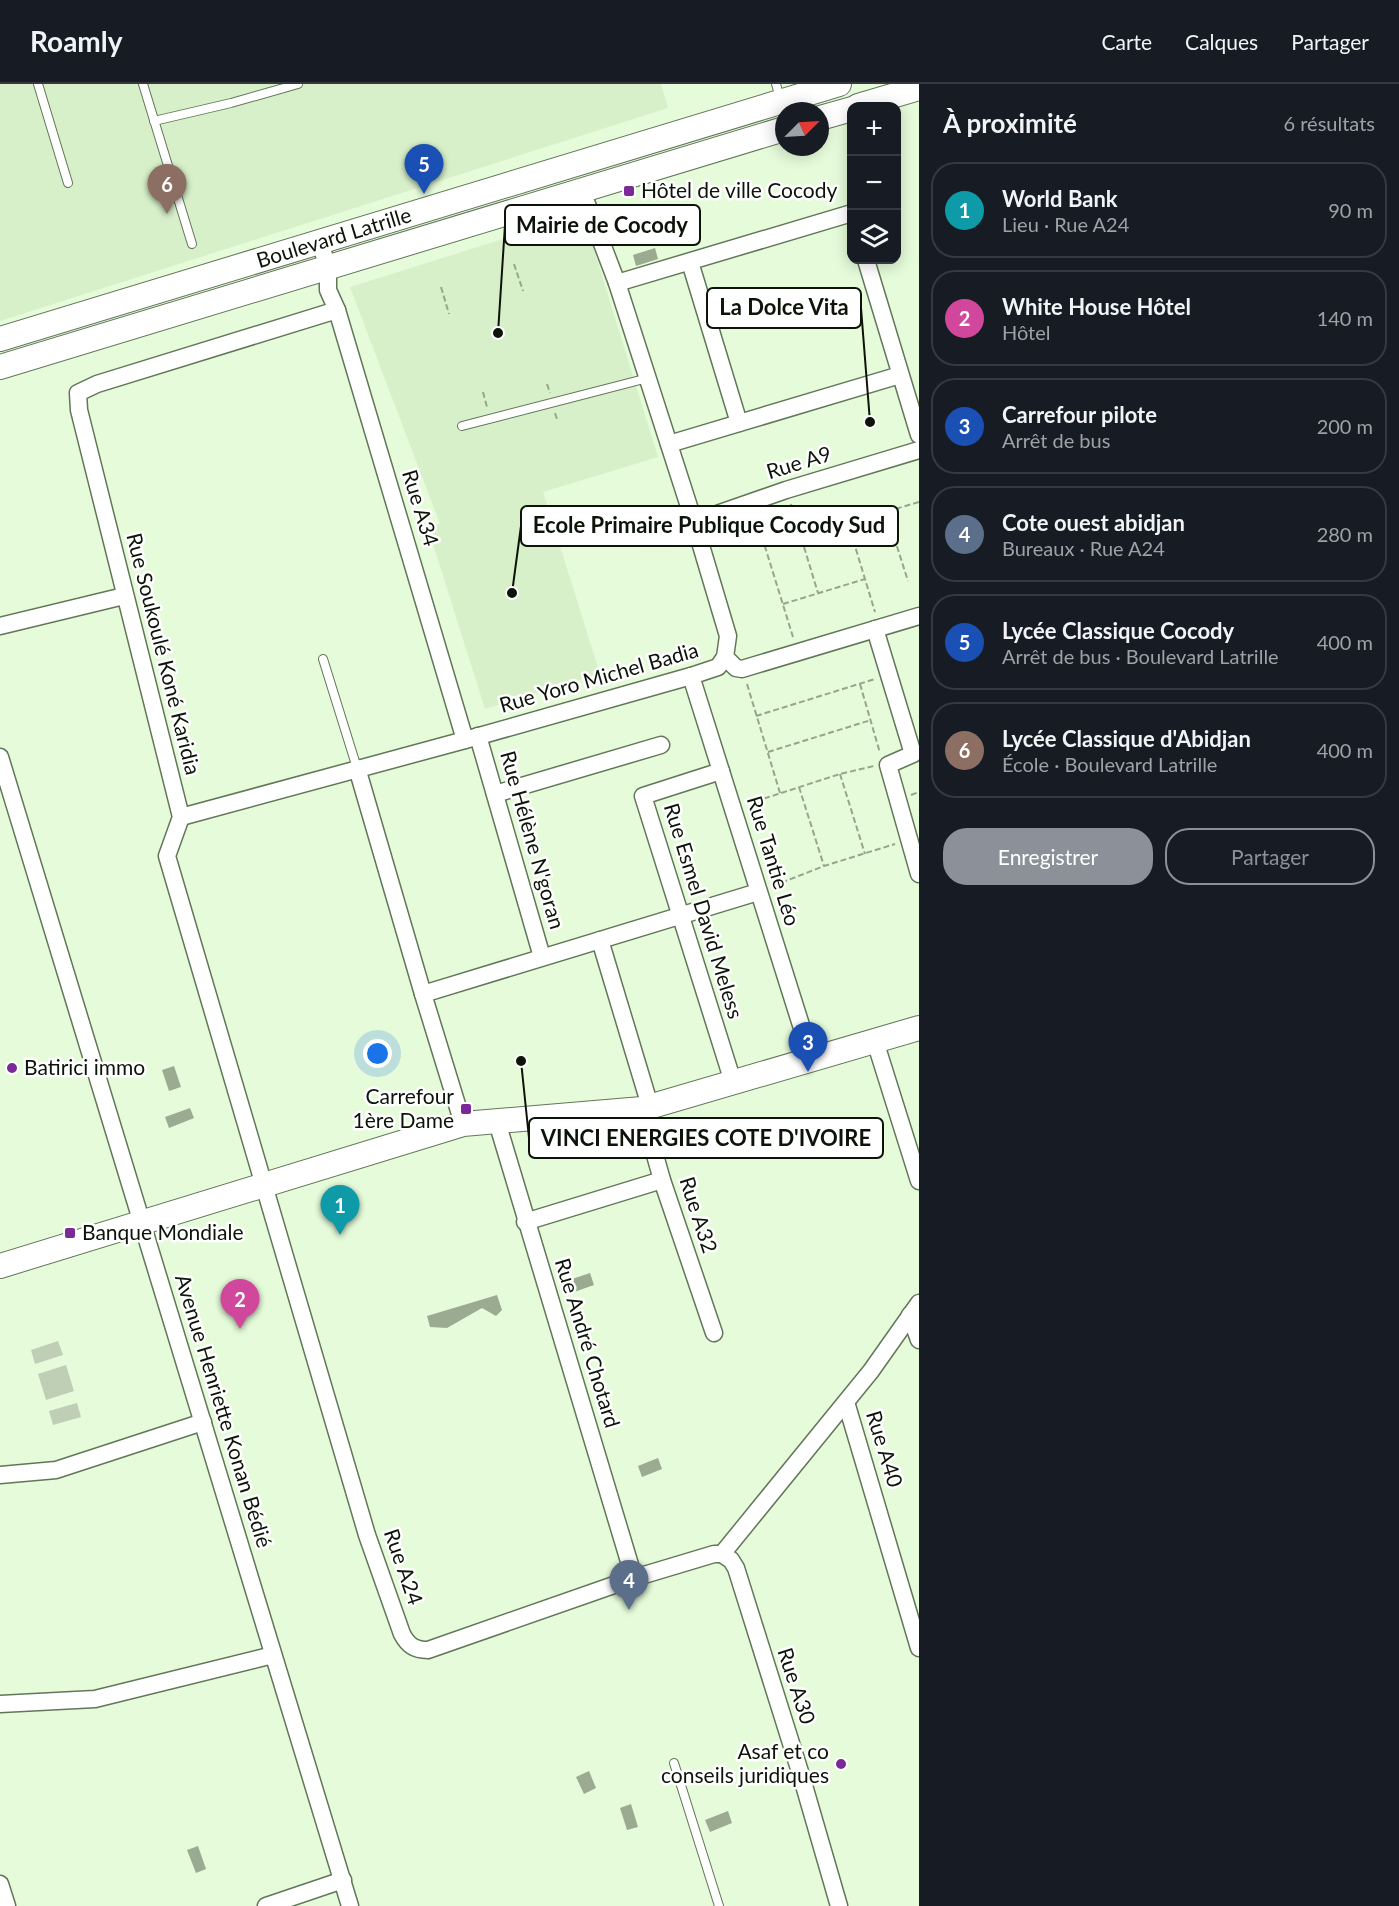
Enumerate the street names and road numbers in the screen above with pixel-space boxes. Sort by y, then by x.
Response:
street label: Boulevard Latrille [253,201,414,272]
street label: Rue A9 [763,440,834,483]
street label: Rue A34 [398,466,445,549]
street label: Rue Soukoulé Koné Karidia [122,530,207,777]
street label: Rue Yoro Michel Badia [496,636,701,717]
street label: Rue Hélène N'goran [496,748,571,932]
street label: Rue Tantie Léo [743,792,806,929]
street label: Rue Esmel David Meless [660,800,749,1021]
street label: Rue A32 [675,1173,723,1256]
street label: Rue André Chotard [551,1255,626,1430]
street label: Avenue Henriette Konan Bédié [171,1271,278,1550]
street label: Rue A40 [862,1407,909,1490]
street label: Rue A24 [380,1525,429,1608]
street label: Rue A30 [773,1644,821,1727]

